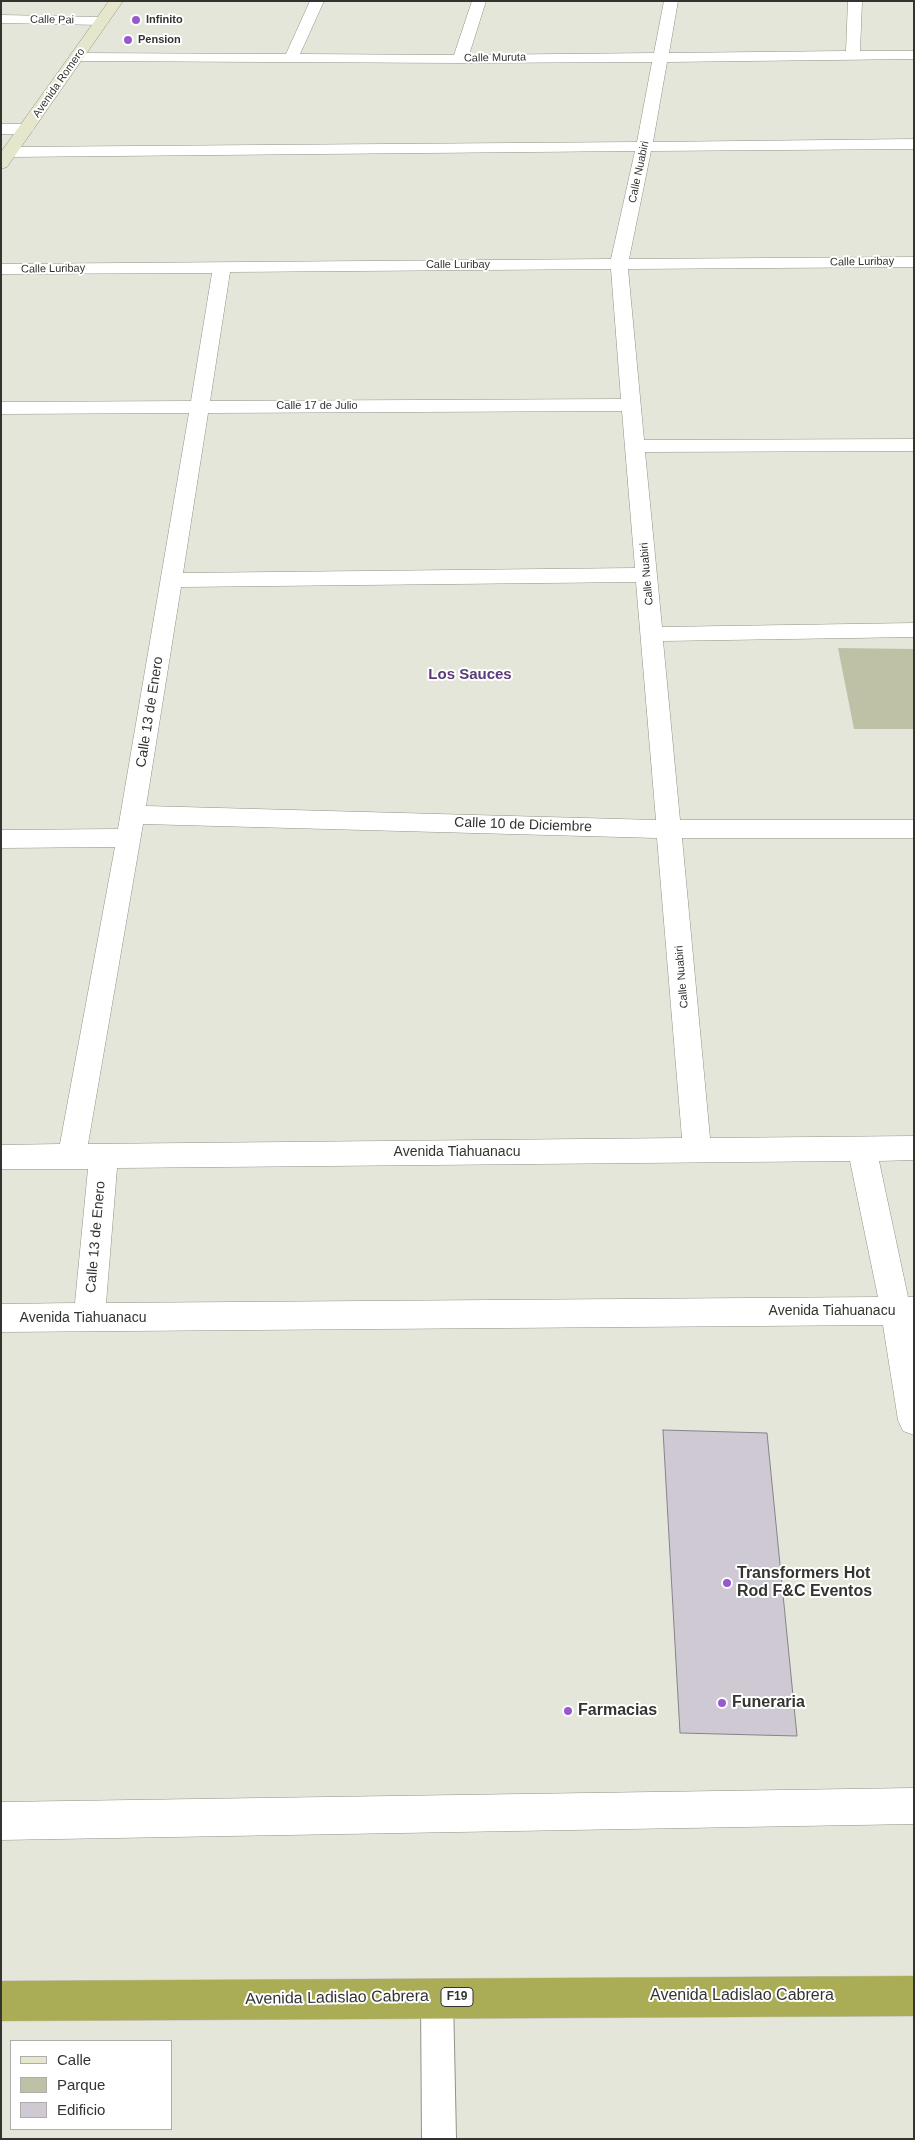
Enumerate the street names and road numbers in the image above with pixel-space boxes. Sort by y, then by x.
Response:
street label: Calle Pai [30,13,74,27]
street label: Avenida Romero [30,46,88,120]
street label: Calle Muruta [464,51,526,65]
street label: Calle Nuabiri [626,140,652,204]
street label: Calle Luribay [830,255,894,269]
street label: Calle Luribay [426,258,490,272]
street label: Calle Luribay [21,262,85,276]
street label: Calle 17 de Julio [276,399,358,413]
street label: Calle Nuabiri [638,542,656,606]
street label: Calle 13 de Enero [133,655,167,769]
street label: Calle 10 de Diciembre [454,814,592,836]
street label: Calle Nuabiri [673,945,691,1009]
street label: Avenida Tiahuanacu [394,1144,520,1160]
street label: Calle 13 de Enero [83,1180,109,1294]
street label: Avenida Tiahuanacu [769,1303,895,1319]
street label: Avenida Tiahuanacu [20,1310,146,1326]
street label: Avenida Ladislao Cabrera [650,1986,834,2006]
street label: Avenida Ladislao Cabrera [245,1987,429,2009]
road number: F19 [441,1988,473,2006]

